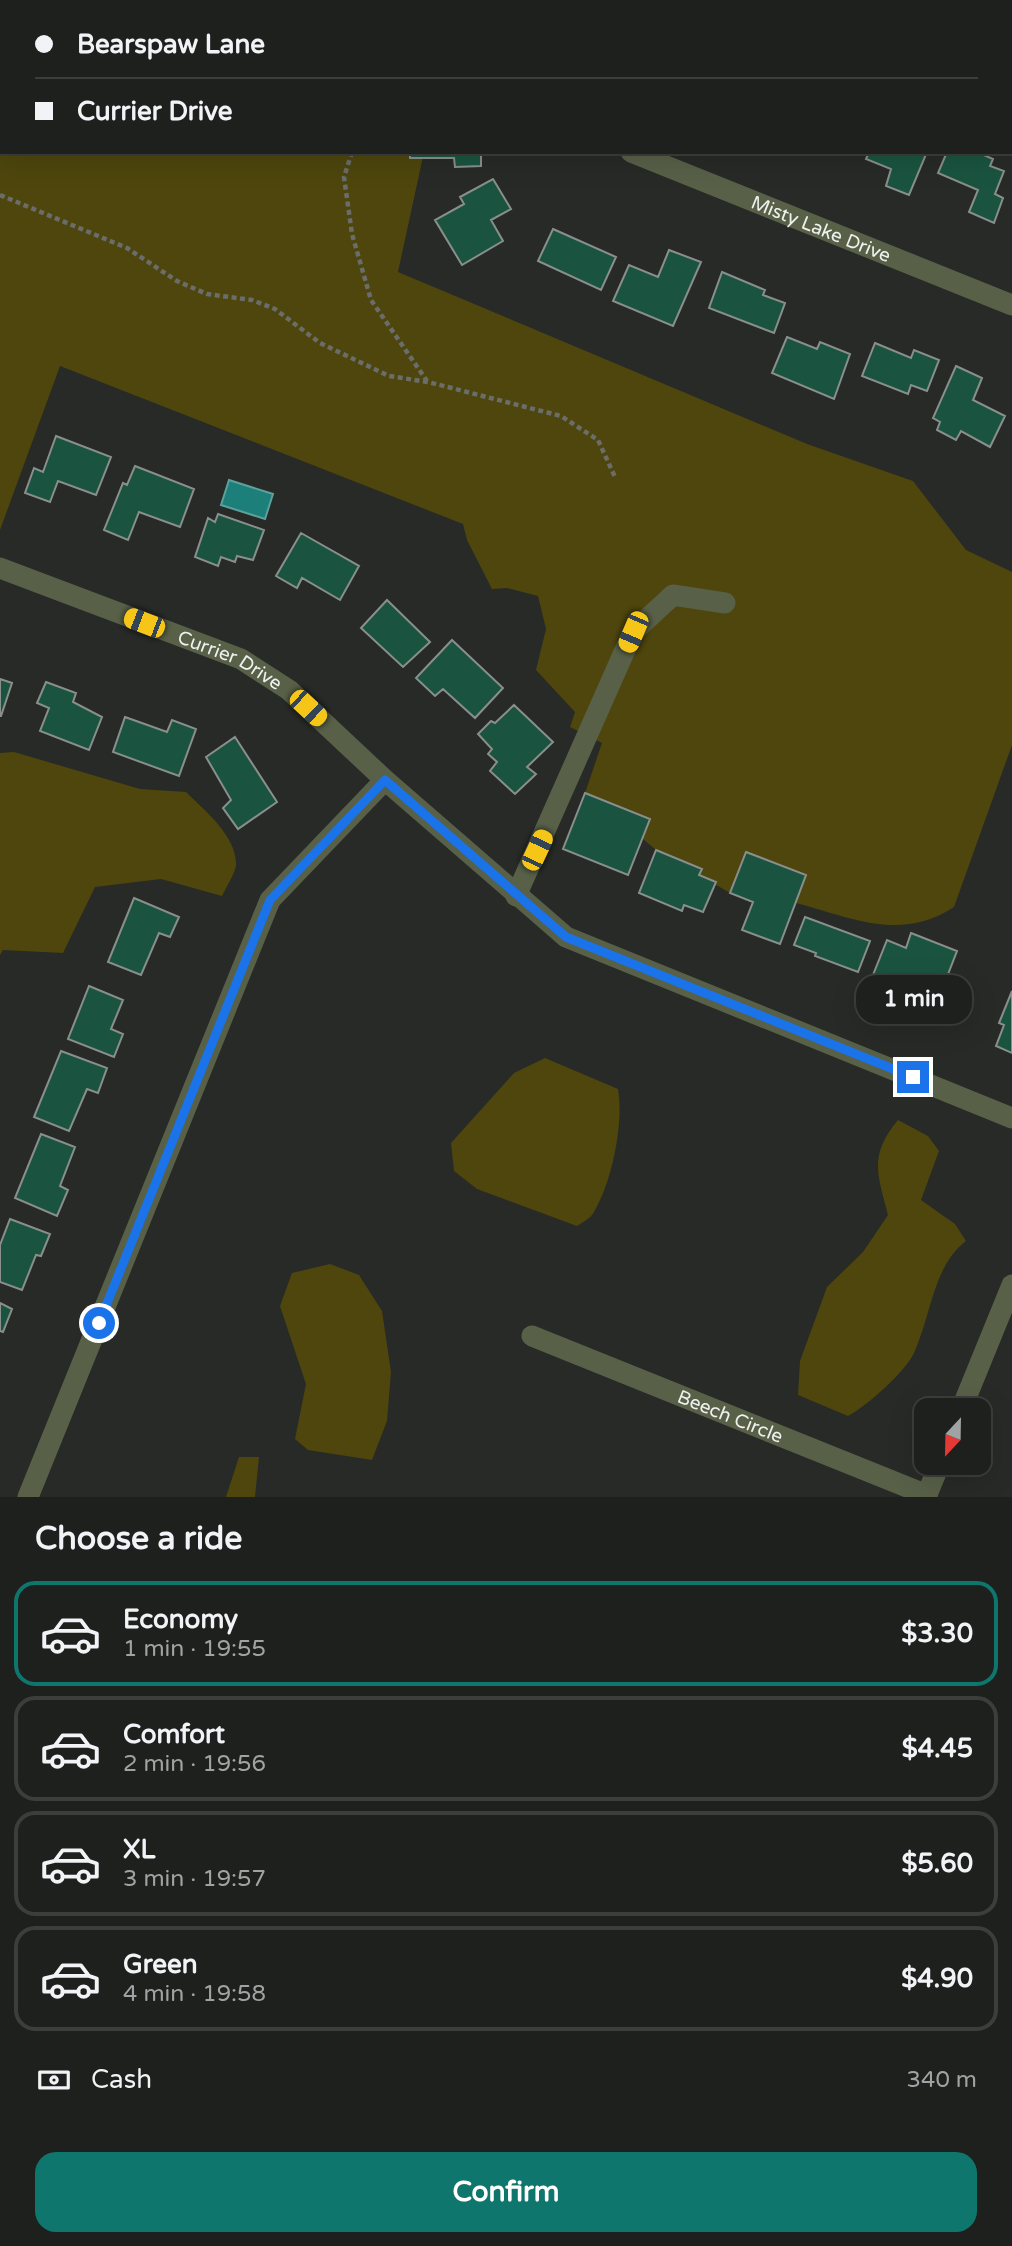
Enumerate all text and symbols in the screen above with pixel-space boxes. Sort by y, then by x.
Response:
text: Bearspaw Lane [77,29,265,60]
text: Currier Drive [77,96,232,127]
street label: Misty Lake Drive [748,191,894,267]
car [121,606,168,640]
car [616,609,651,655]
street label: Currier Drive [175,626,286,695]
car [286,686,331,730]
car [519,827,556,873]
callout: 1 min [855,976,971,1024]
text: 1 min [883,985,945,1013]
route end [897,1061,929,1093]
route start [83,1307,115,1339]
street label: Beech Circle [674,1386,786,1448]
north arrow [914,1398,990,1475]
map controls [914,1398,991,1475]
text: Choose a ride [35,1520,242,1558]
icon: car [39,1602,102,1665]
text: Economy [123,1604,238,1635]
text: $3.30 [901,1618,973,1649]
text: 1 min · 19:55 [123,1635,266,1663]
icon: car [39,1717,102,1780]
text: Comfort [123,1719,225,1750]
text: $4.45 [902,1733,973,1764]
text: 2 min · 19:56 [123,1750,266,1778]
icon: car [39,1832,102,1895]
text: XL [123,1834,155,1865]
text: $5.60 [901,1848,973,1879]
text: 3 min · 19:57 [123,1865,266,1893]
icon: car [39,1947,102,2010]
text: Green [123,1949,198,1980]
text: $4.90 [901,1963,973,1994]
text: 4 min · 19:58 [123,1980,266,2008]
icon: cash [35,2061,73,2099]
text: Cash [91,2064,152,2095]
text: 340 m [907,2066,977,2094]
button: Confirm [35,2152,977,2232]

